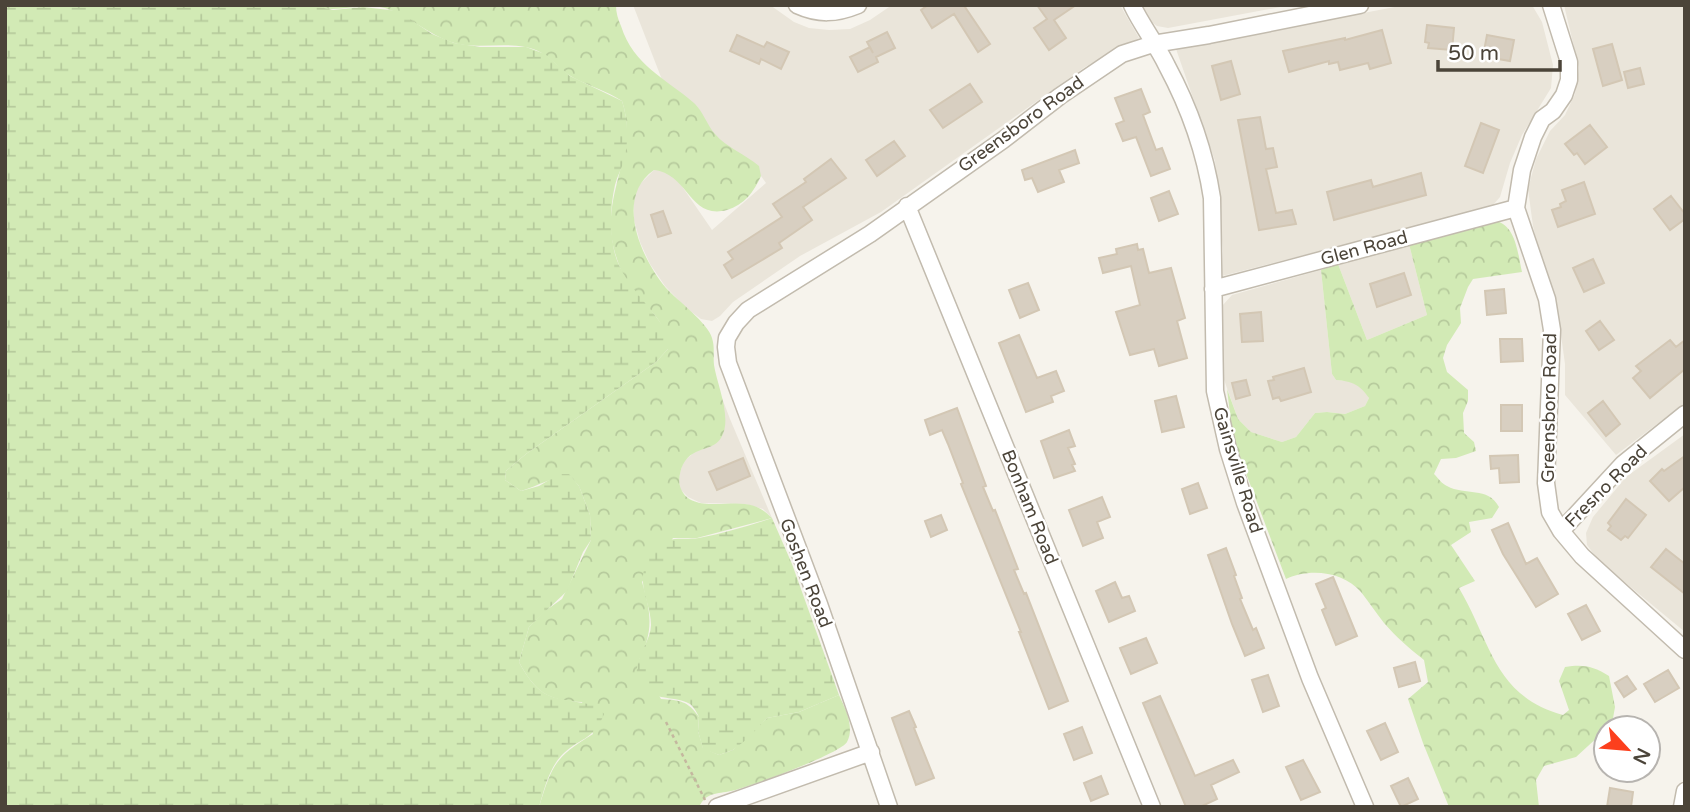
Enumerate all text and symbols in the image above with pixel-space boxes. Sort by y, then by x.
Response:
scale bar [1438,28,1560,72]
text: 50 m [1448,41,1499,66]
street label: Greensboro Road [954,71,1088,177]
street label: Glen Road [1318,226,1410,270]
street label: Greensboro Road [1537,333,1561,483]
street label: Gainsville Road [1208,404,1268,536]
street label: Fresno Road [1560,440,1652,532]
street label: Bonham Road [997,446,1063,568]
street label: Goshen Road [775,515,837,631]
north arrow [1592,714,1662,784]
text: N [1628,744,1655,768]

